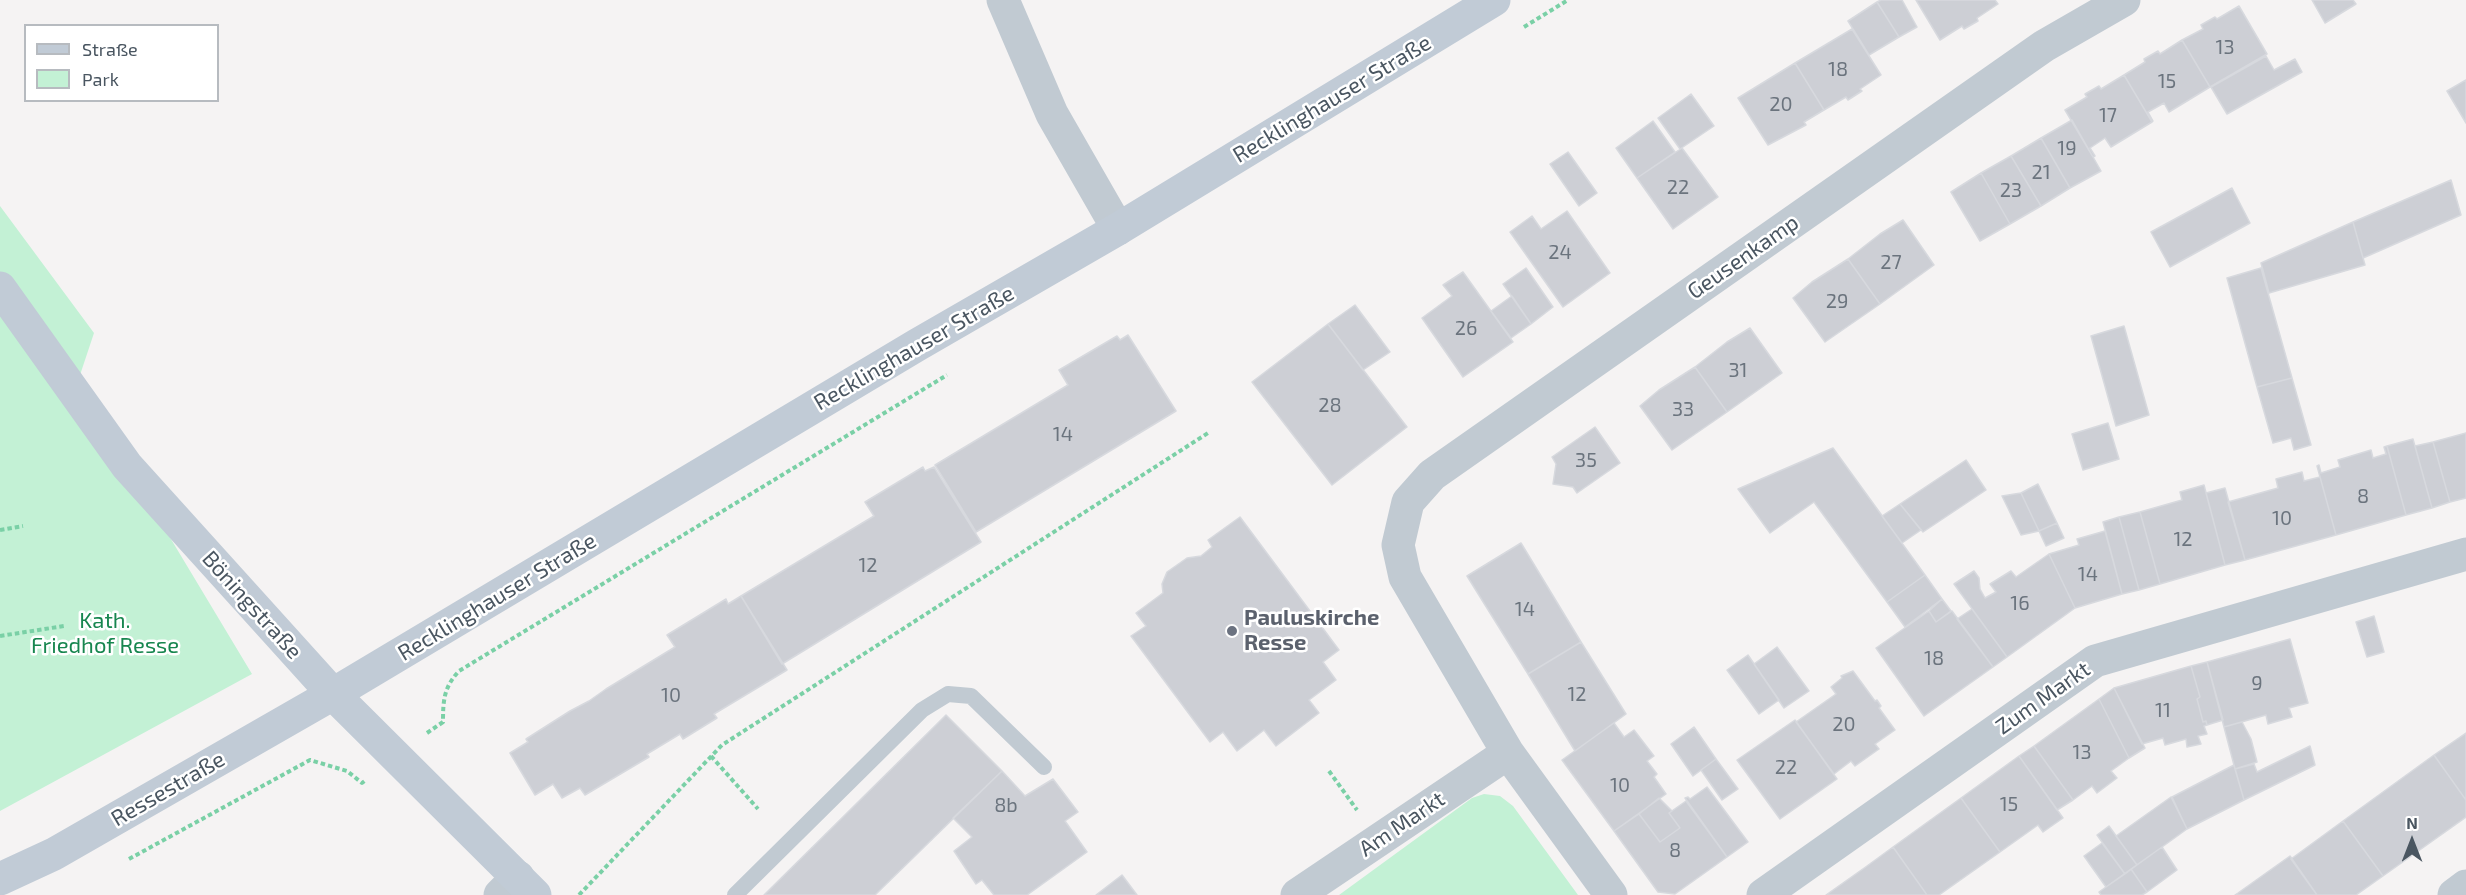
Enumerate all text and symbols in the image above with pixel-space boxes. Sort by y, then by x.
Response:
legend [24,24,219,102]
street label: Recklinghauser Straße [1228,29,1436,169]
house number: 13 [2215,35,2235,59]
text: Straße [82,38,138,60]
house number: 18 [1828,57,1848,81]
text: Park [82,68,119,90]
house number: 15 [2158,69,2176,93]
house number: 20 [1769,92,1793,116]
house number: 17 [2099,103,2117,127]
house number: 19 [2057,136,2077,160]
house number: 21 [2031,160,2051,184]
house number: 22 [1667,175,1689,199]
house number: 23 [2000,178,2022,202]
street label: Geusenkamp [1682,209,1804,305]
house number: 24 [1548,240,1572,264]
house number: 27 [1880,250,1902,274]
street label: Recklinghauser Straße [809,280,1019,416]
house number: 29 [1826,289,1848,313]
house number: 26 [1455,316,1477,340]
house number: 31 [1728,358,1748,382]
house number: 28 [1318,393,1342,417]
house number: 33 [1672,397,1694,421]
house number: 14 [1053,422,1073,446]
house number: 35 [1575,448,1597,472]
house number: 8 [2357,484,2369,508]
house number: 10 [2272,506,2292,530]
street label: Recklinghauser Straße [393,527,601,667]
house number: 12 [2173,527,2193,551]
street label: Böningstraße [197,545,307,665]
house number: 12 [858,553,878,577]
house number: 14 [2078,562,2098,586]
house number: 16 [2010,591,2030,615]
house number: 14 [1515,597,1535,621]
place label: Pauluskirche Resse [1244,605,1379,656]
park label: Kath. Friedhof Resse [31,608,179,660]
marker: Pauluskirche Resse [1225,624,1239,638]
house number: 18 [1924,646,1944,670]
street label: Zum Markt [1991,656,2095,740]
house number: 9 [2251,671,2263,695]
house number: 12 [1567,682,1587,706]
house number: 10 [661,683,681,707]
house number: 11 [2155,698,2171,722]
house number: 20 [1832,712,1856,736]
house number: 13 [2072,740,2092,764]
street label: Ressestraße [107,746,229,832]
house number: 22 [1775,755,1797,779]
house number: 10 [1610,773,1630,797]
street label: Am Markt [1354,786,1450,862]
house number: 15 [2000,792,2018,816]
house number: 8b [994,793,1018,817]
north arrow [2382,811,2442,871]
text: N [2406,813,2418,832]
house number: 8 [1669,838,1681,862]

